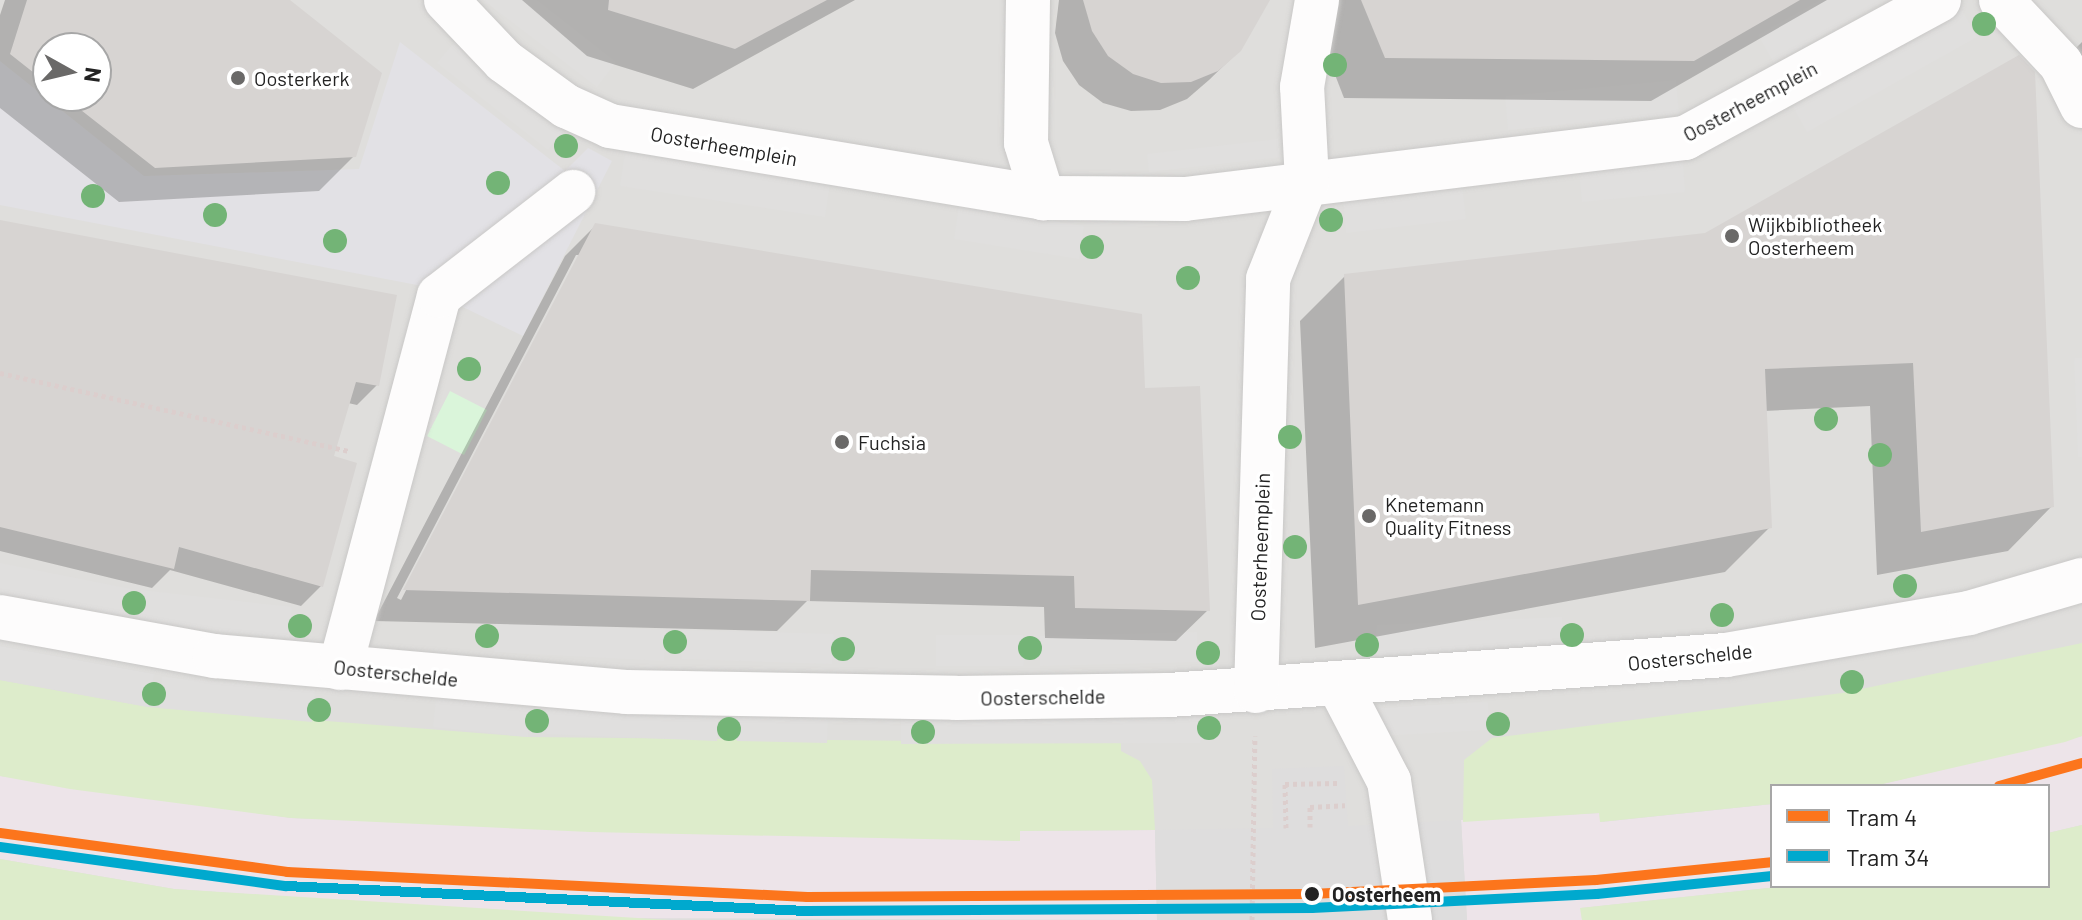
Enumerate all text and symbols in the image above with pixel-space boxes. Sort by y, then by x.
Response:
north arrow [32,32,112,112]
street label: Oosterheemplein [1679,56,1821,146]
text: N [80,66,108,84]
place label: Oosterkerk [254,66,349,90]
marker: Oosterkerk [229,69,247,87]
street label: Oosterheemplein [649,121,799,171]
place label: Wijkbibliotheek Oosterheem [1748,212,1882,259]
marker: Wijkbibliotheek Oosterheem [1723,227,1741,245]
place label: Fuchsia [858,430,926,454]
marker: Fuchsia [833,433,851,451]
street label: Oosterheemplein [1245,472,1275,622]
place label: Knetemann Quality Fitness [1385,492,1511,539]
marker: Knetemann Quality Fitness [1360,507,1378,525]
street label: Oosterschelde [1626,639,1754,675]
street label: Oosterschelde [332,655,460,691]
street label: Oosterschelde [980,684,1106,710]
legend [1770,784,2050,888]
text: Tram 4 [1846,802,1917,831]
text: Tram 34 [1846,842,1930,871]
marker: Oosterheem [1299,881,1325,907]
place label: Oosterheem [1332,882,1441,906]

